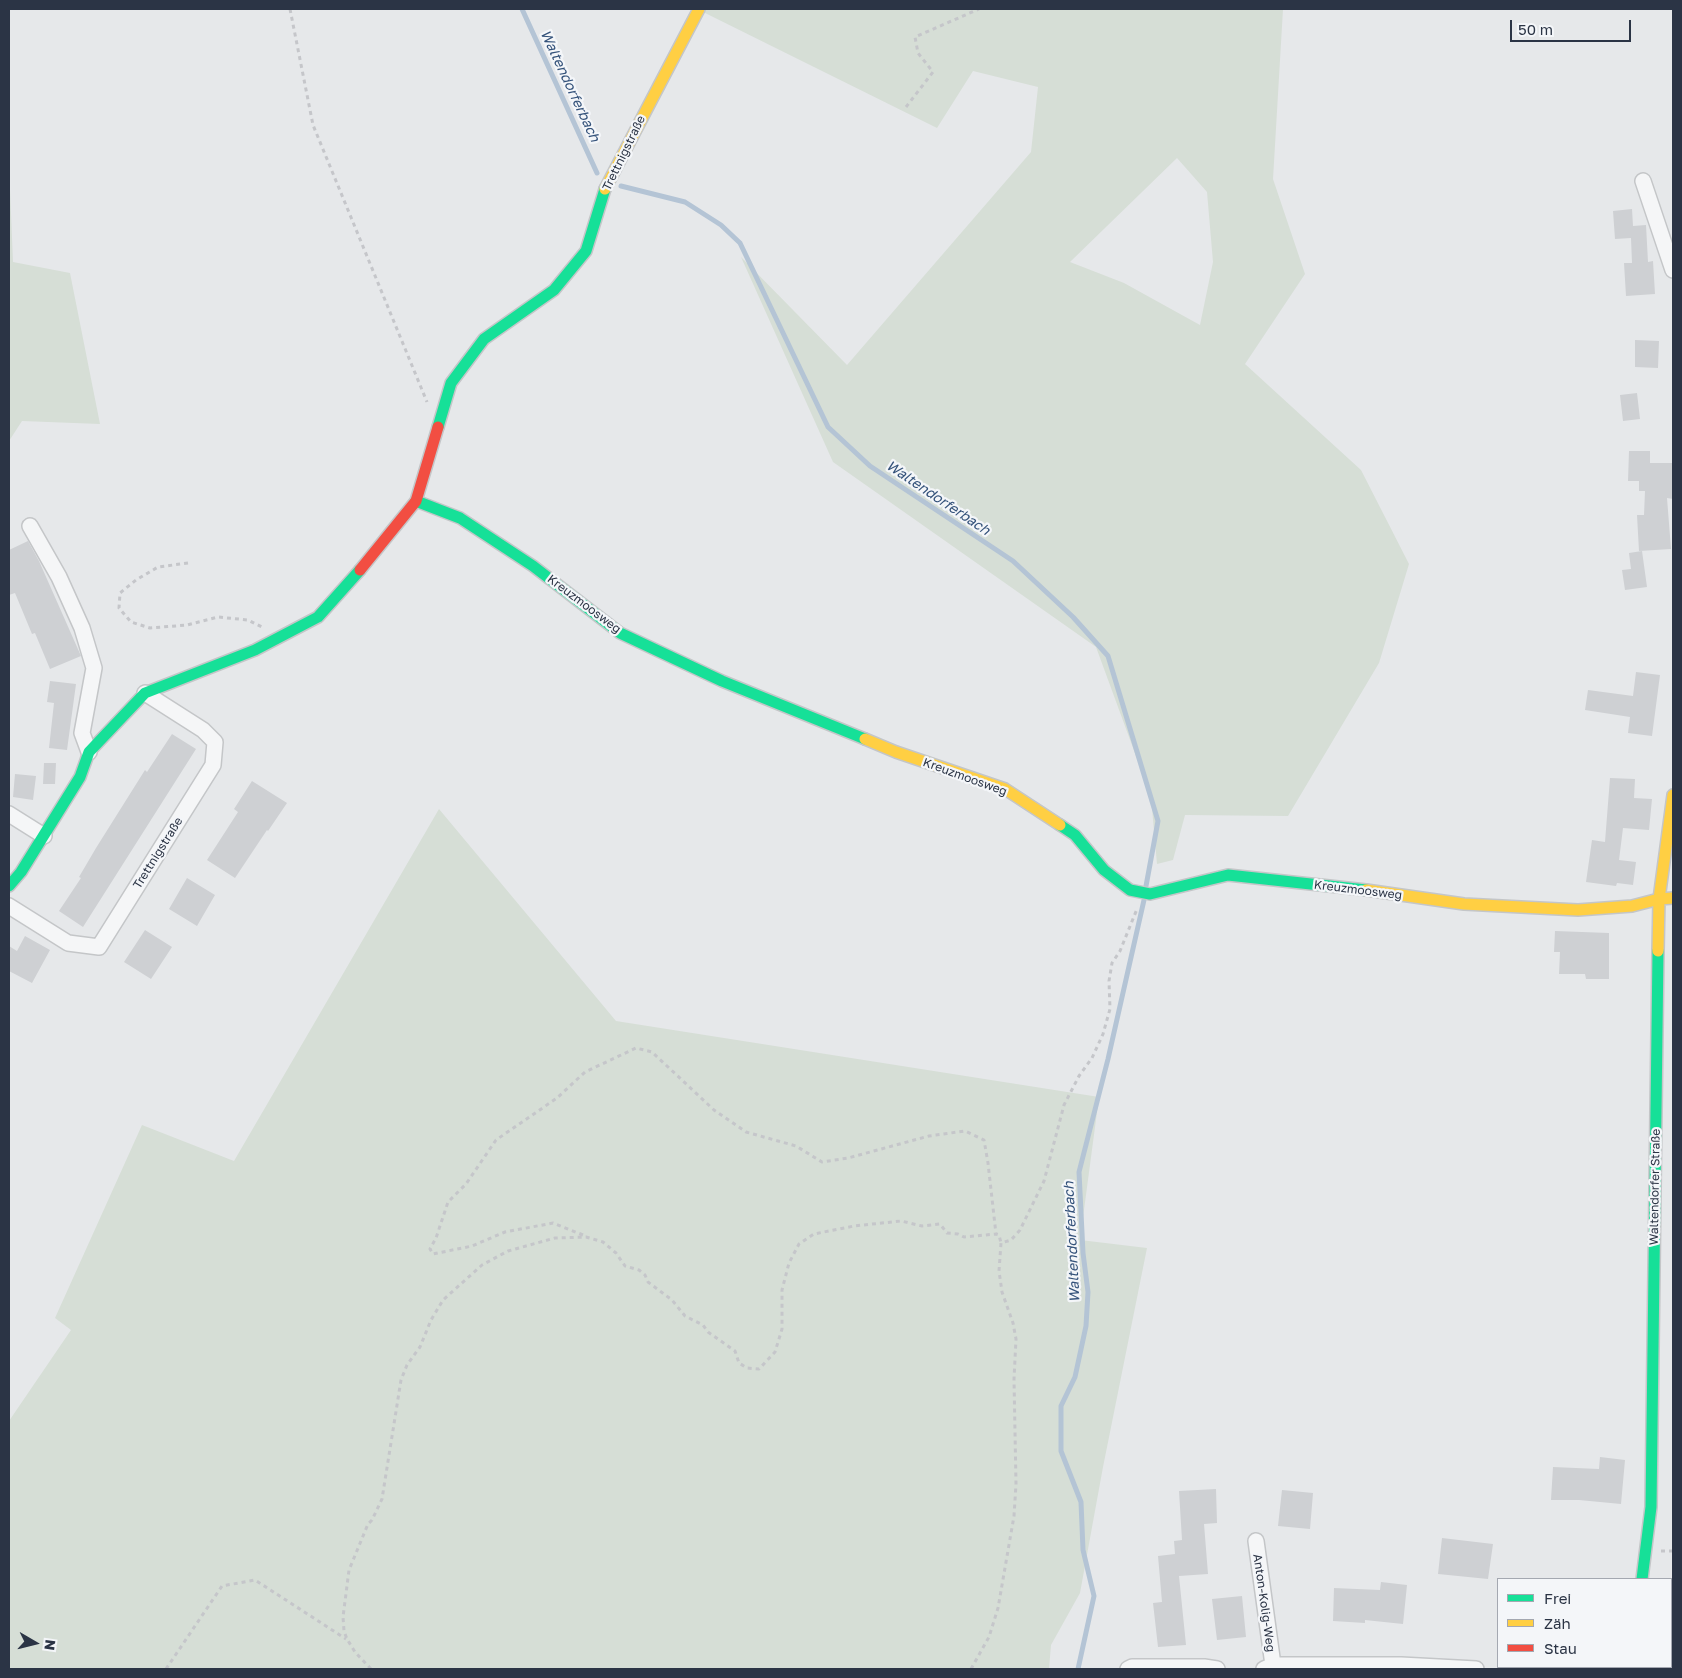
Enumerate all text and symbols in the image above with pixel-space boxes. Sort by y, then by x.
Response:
scale bar [1512,10,1633,42]
text: 50 m [1518,20,1553,38]
water label: Waltendorferbach [537,27,603,145]
street label: Trettnigstraße [600,113,648,193]
water label: Waltendorferbach [883,457,993,539]
street label: Kreuzmoosweg [544,572,624,636]
street label: Kreuzmoosweg [921,755,1009,799]
street label: Trettnigstraße [130,815,186,891]
street label: Kreuzmoosweg [1313,877,1403,903]
street label: Waltendorfer Straße [1647,1129,1663,1245]
water label: Waltendorferbach [1060,1181,1084,1303]
street label: Anton-Kolig-Weg [1250,1553,1278,1653]
legend [1497,1578,1672,1668]
text: Frei [1544,1589,1571,1607]
text: Zäh [1544,1614,1571,1632]
north arrow [10,1618,60,1668]
text: N [41,1639,60,1652]
text: Stau [1544,1639,1577,1657]

